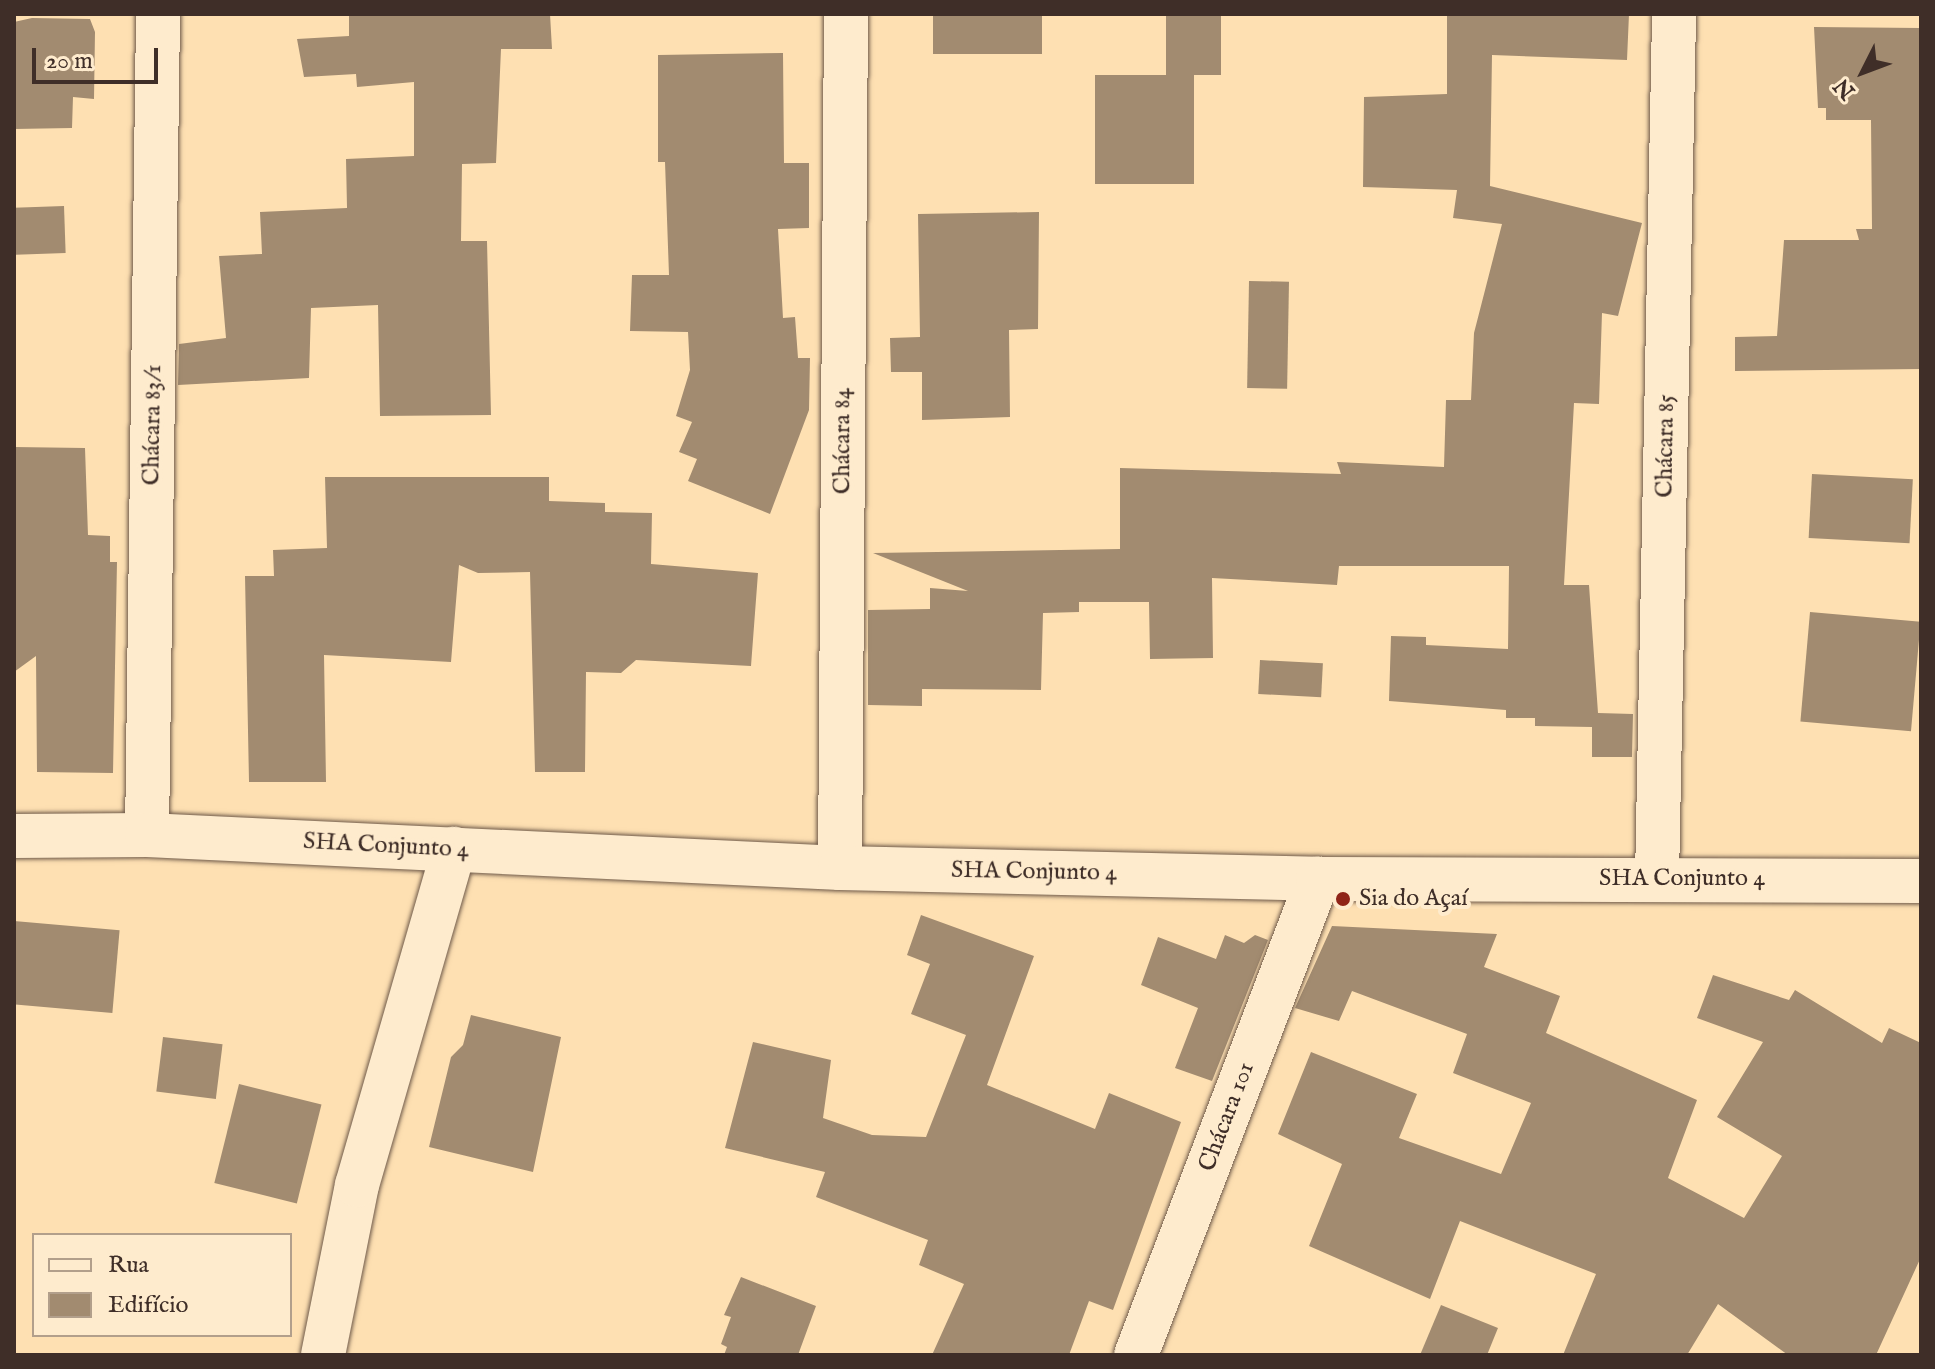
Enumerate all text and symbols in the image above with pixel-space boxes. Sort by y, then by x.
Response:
scale bar [36,32,162,82]
north arrow [1823,32,1903,112]
text: 20 m [46,46,93,77]
text: N [1828,72,1862,105]
street label: Chácara 83/1 [138,364,168,486]
street label: Chácara 84 [829,388,857,494]
street label: Chácara 85 [1651,394,1681,498]
street label: SHA Conjunto 4 [302,827,470,865]
street label: SHA Conjunto 4 [951,856,1117,888]
street label: SHA Conjunto 4 [1599,865,1765,893]
place label: Sia do Açaí [1359,885,1468,913]
marker: Sia do Açaí [1334,890,1352,908]
street label: Chácara 101 [1193,1058,1261,1176]
legend [32,1233,292,1337]
text: Rua [108,1250,149,1281]
text: Edifício [108,1290,188,1321]

